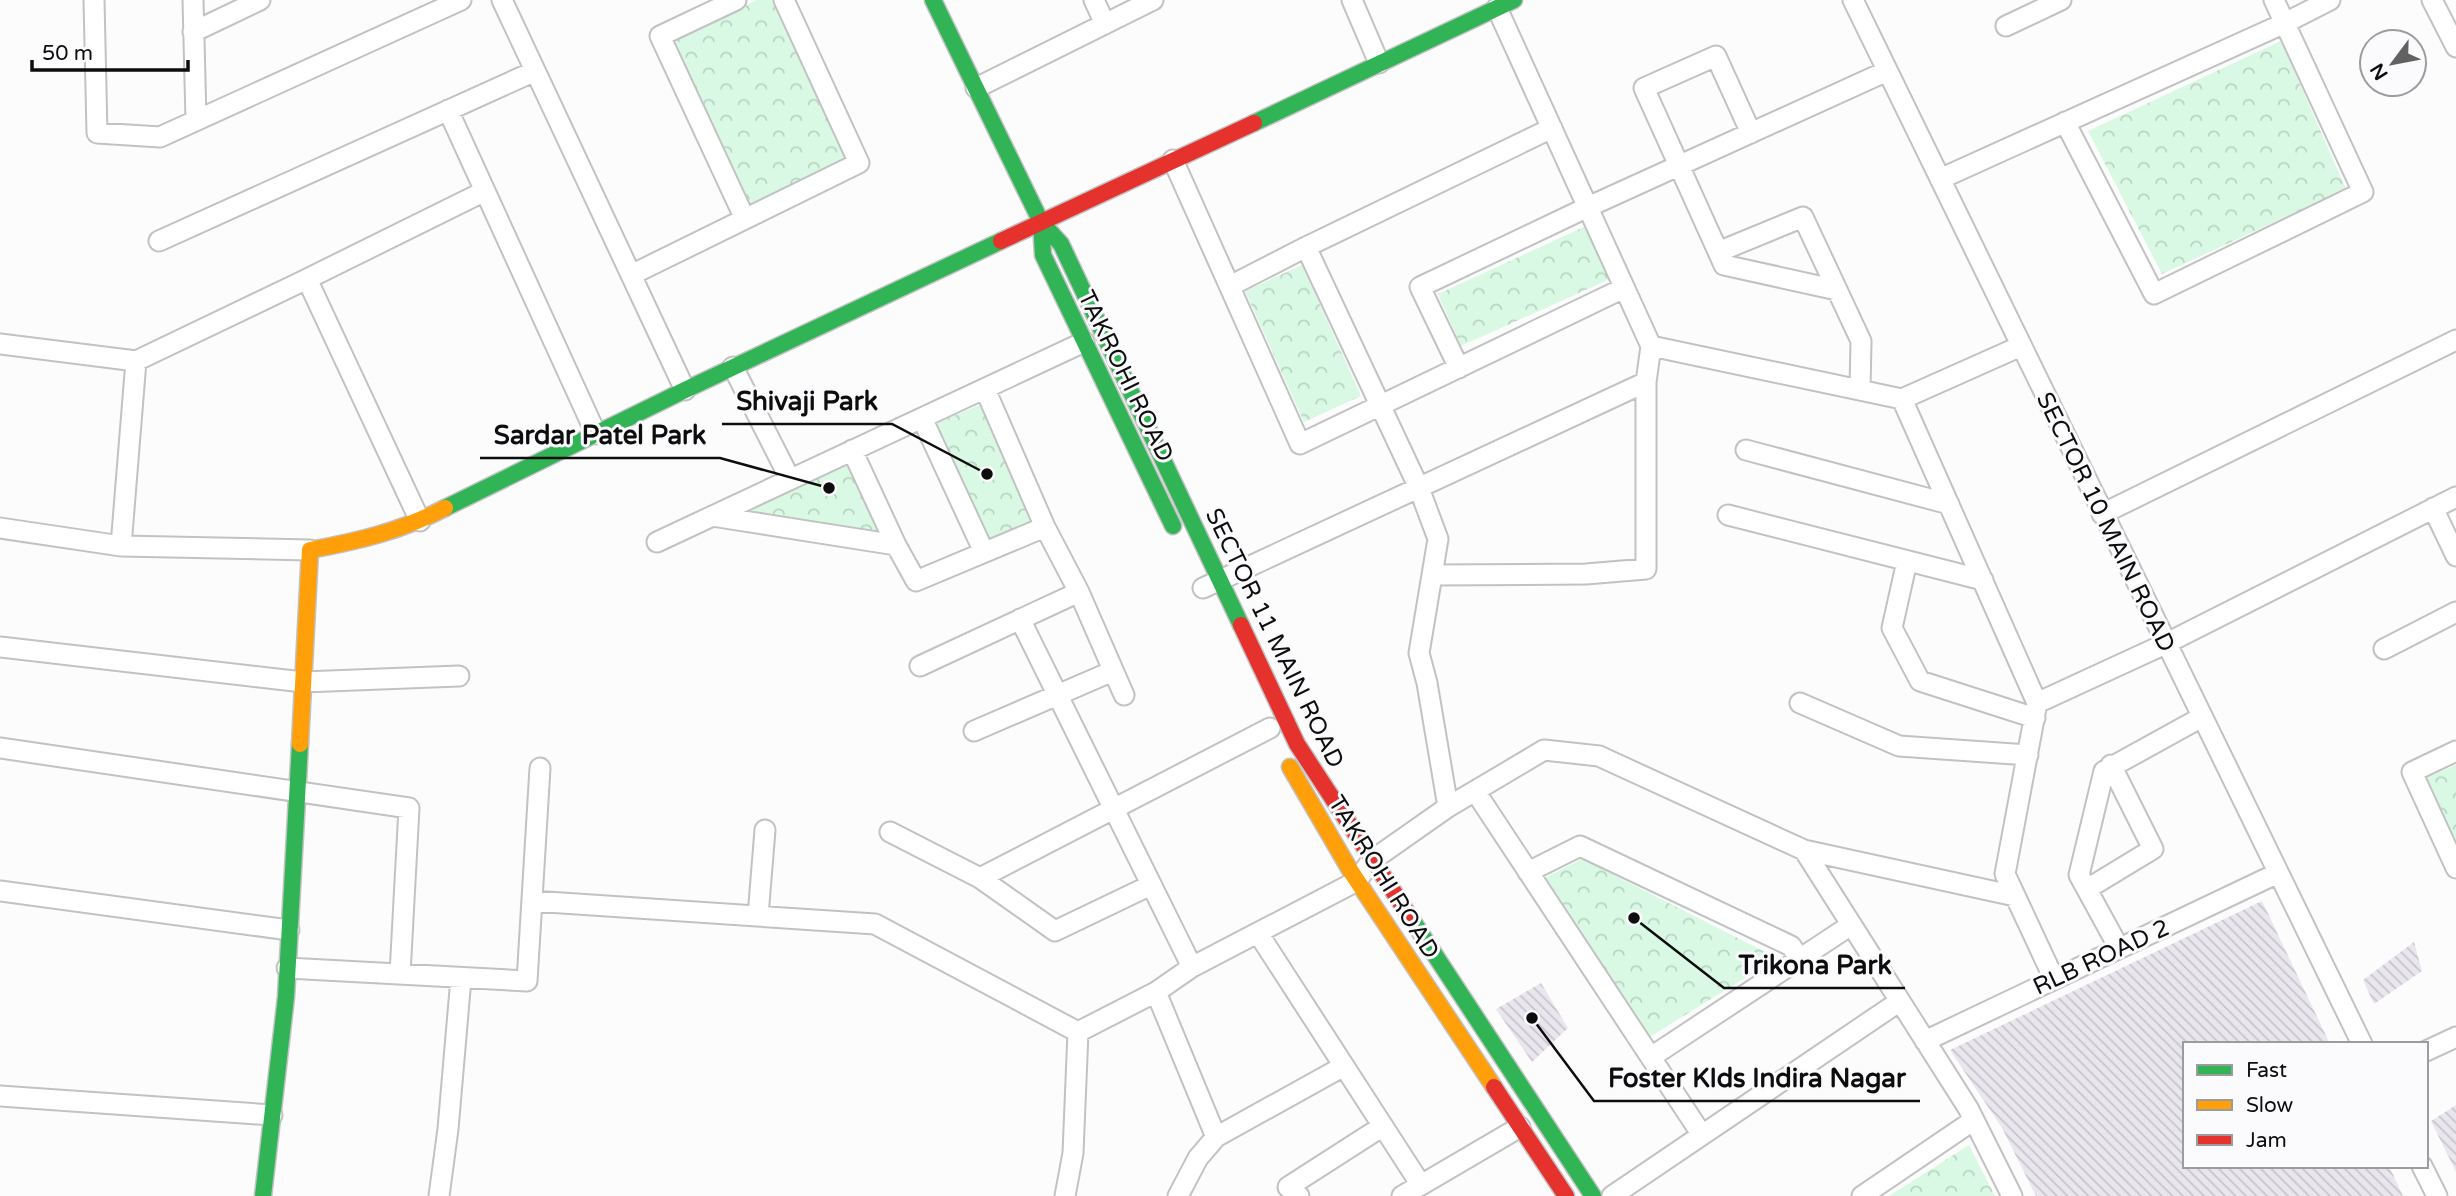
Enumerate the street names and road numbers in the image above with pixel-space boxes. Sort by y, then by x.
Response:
street label: TAKROHI ROAD [1072,286,1180,467]
street label: SECTOR 10 MAIN ROAD [2030,388,2181,657]
street label: SECTOR 11 MAIN ROAD [1199,504,1350,773]
street label: TAKROHI ROAD [1322,790,1445,964]
street label: RLB ROAD 2 [2028,913,2174,1002]

